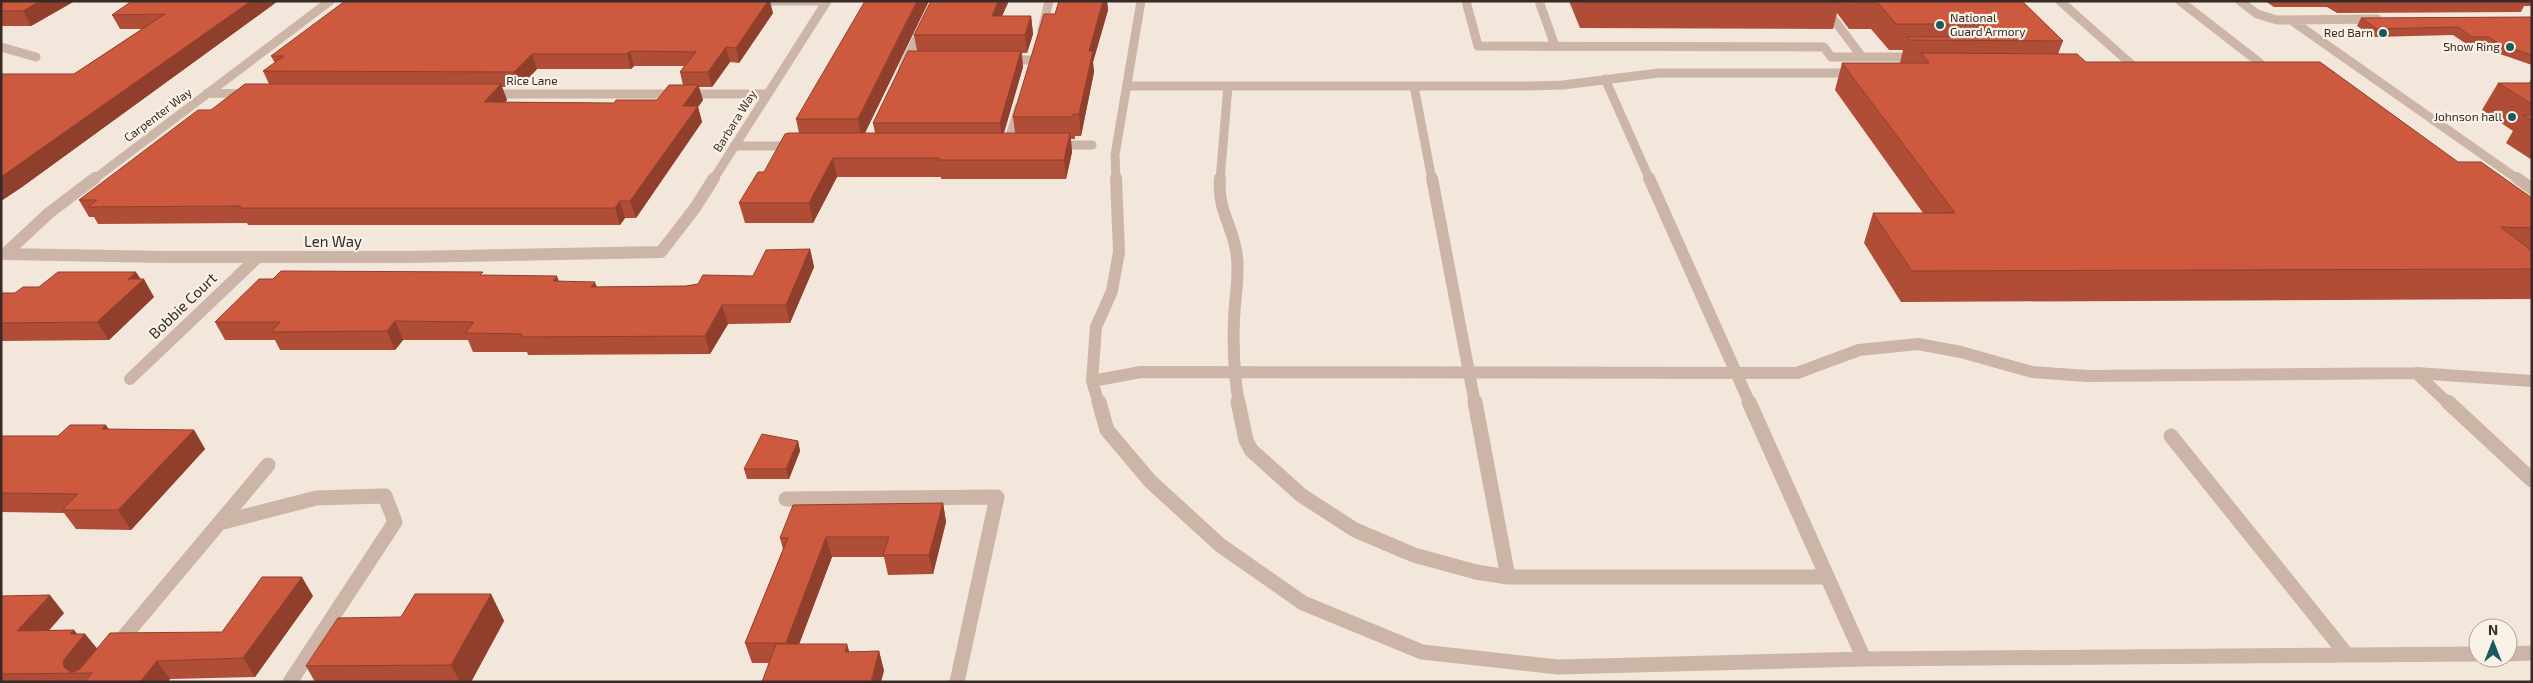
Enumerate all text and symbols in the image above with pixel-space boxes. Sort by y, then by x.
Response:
place label: National Guard Armory [1950,10,2026,38]
marker: National Guard Armory [1934,19,1946,31]
place label: Red Barn [2324,25,2373,39]
marker: Red Barn [2377,27,2389,39]
place label: Show Ring [2443,39,2500,53]
marker: Show Ring [2504,41,2516,53]
street label: Rice Lane [506,73,558,87]
street label: Carpenter Way [121,84,194,144]
street label: Barbara Way [710,86,759,154]
place label: Johnson hall [2434,109,2502,123]
marker: Johnson hall [2506,111,2518,123]
street label: Len Way [304,232,362,250]
street label: Bobbie Court [145,268,220,342]
north arrow [2468,618,2518,668]
text: N [2488,621,2498,638]

